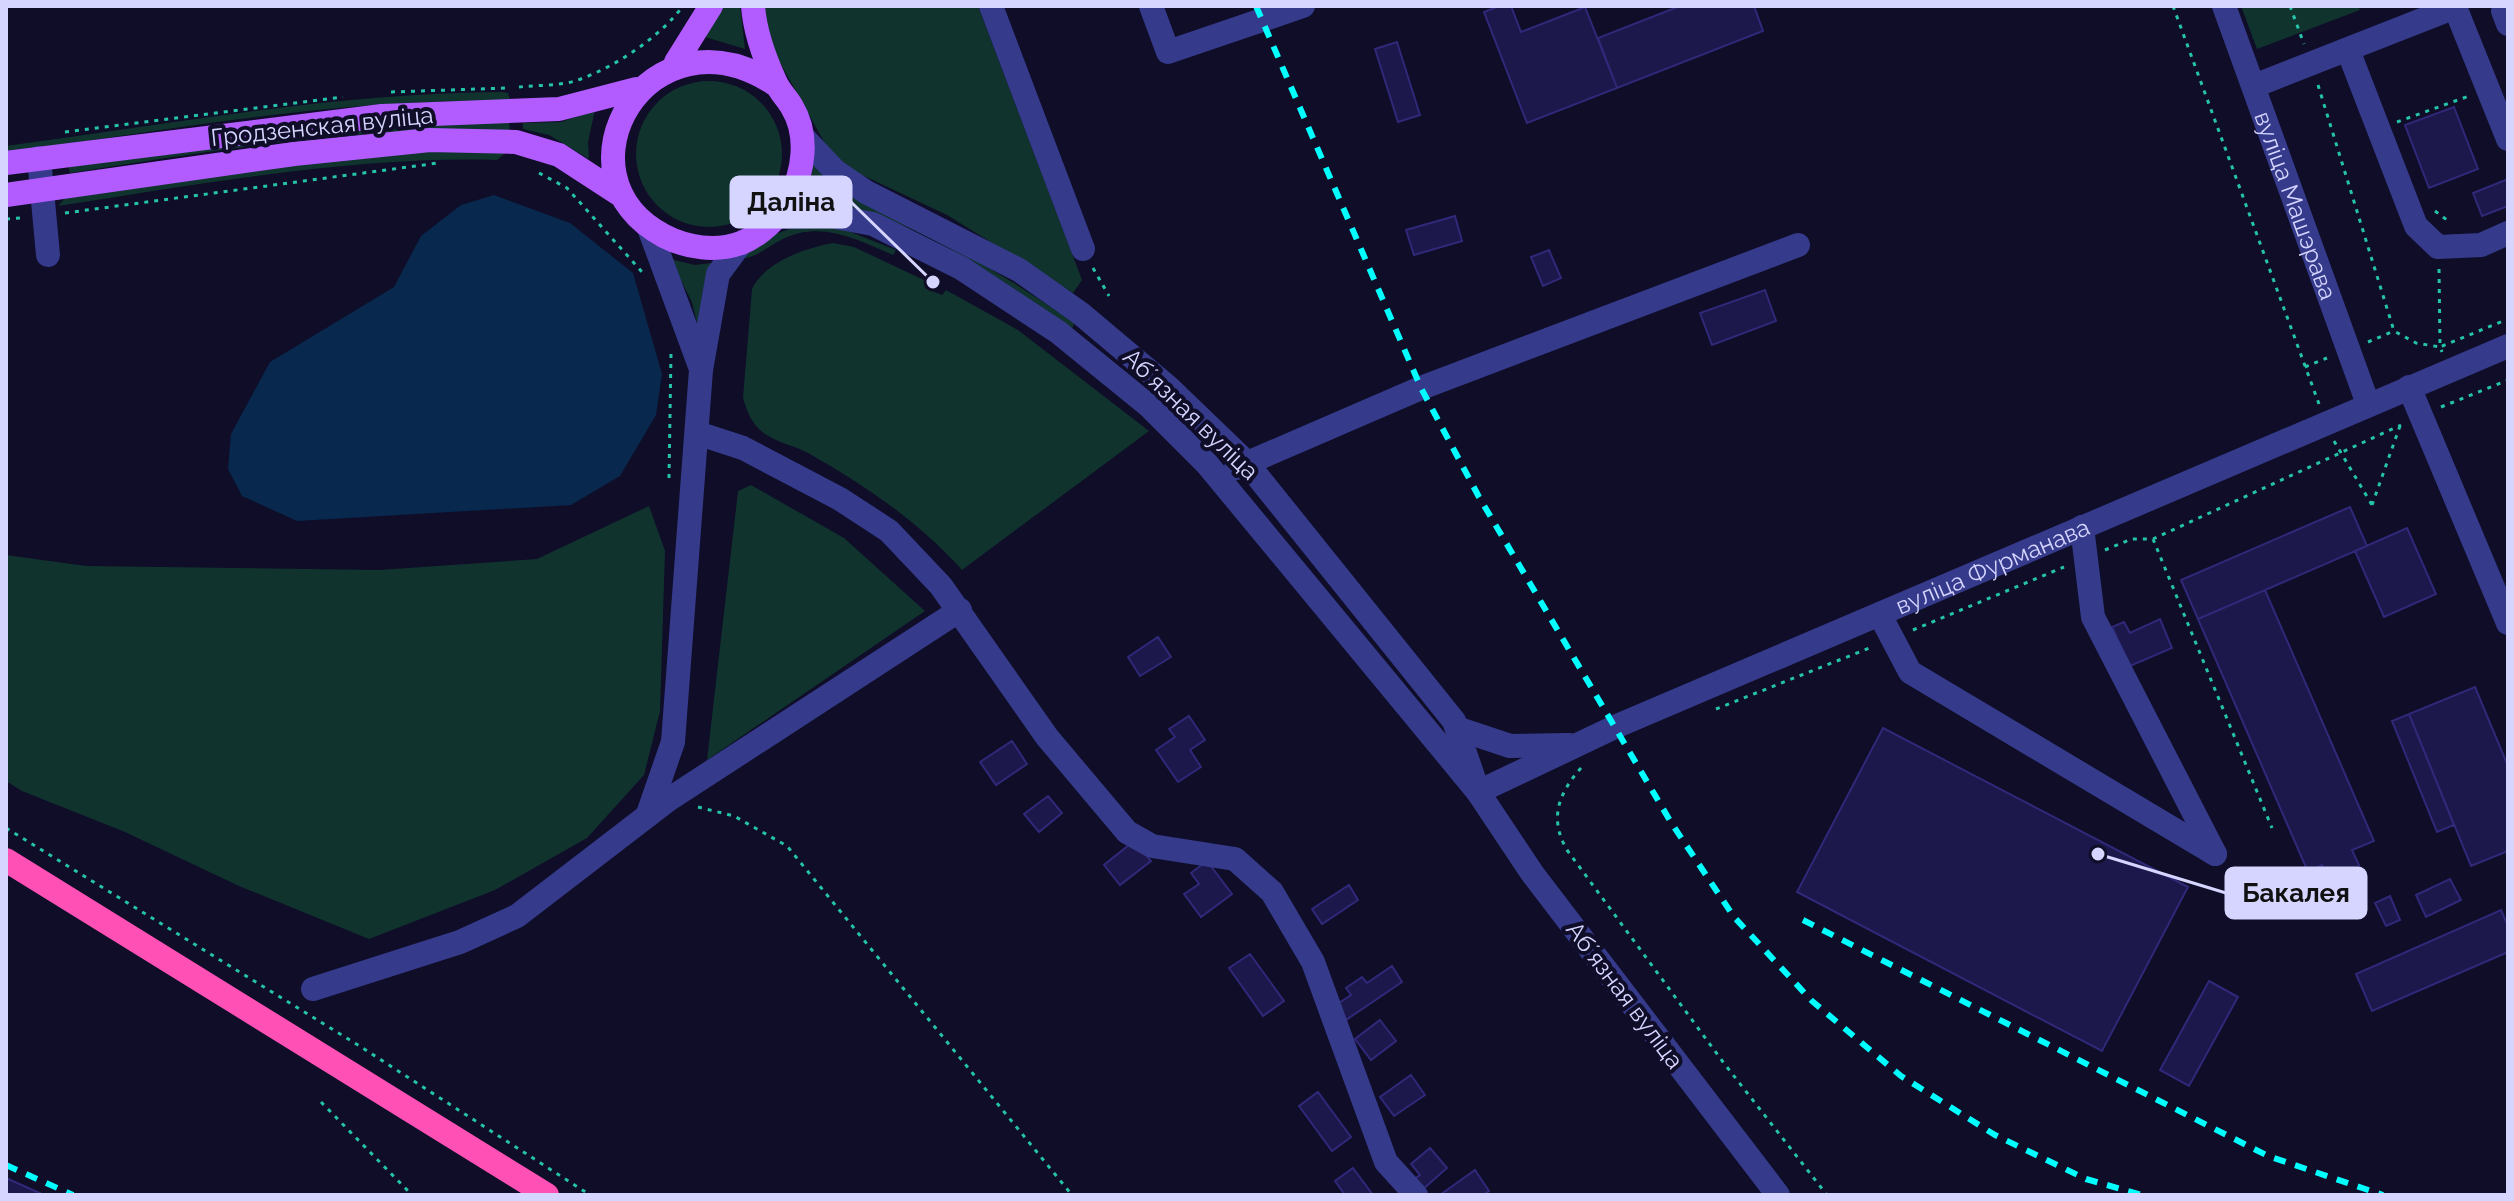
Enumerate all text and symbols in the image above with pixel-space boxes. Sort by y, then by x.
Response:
street label: Гродзенская вуліца [209,100,435,152]
street label: вуліца Машэрава [2249,107,2343,304]
callout: Даліна [731,177,851,227]
text: Даліна [747,187,835,217]
street label: Абʼязная вуліца [1117,342,1265,486]
street label: вуліца Фурманава [1891,512,2094,620]
callout: Бакалея [2226,868,2366,918]
text: Бакалея [2242,878,2350,908]
street label: Абʼязная вуліца [1560,916,1690,1074]

